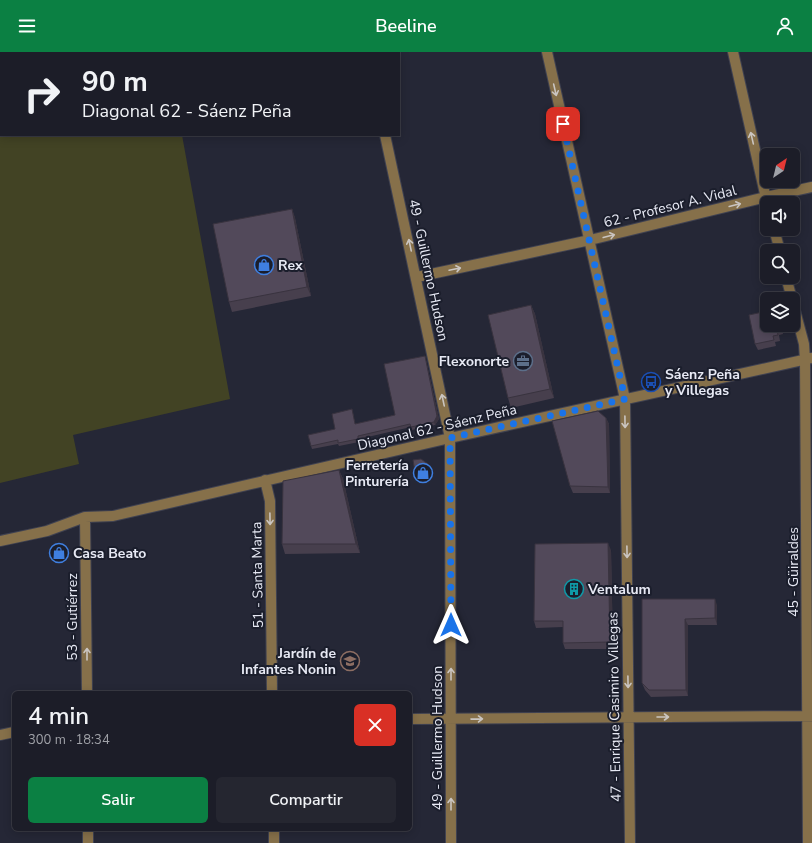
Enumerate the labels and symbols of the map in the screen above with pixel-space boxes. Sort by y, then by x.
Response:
one-way arrow [552,83,560,96]
pin [546,107,580,141]
one-way arrow [748,131,756,144]
north arrow [760,148,800,188]
street label: 62 - Profesor A. Vidal [602,181,739,232]
street label: 49 - Guillermo Hudson [404,198,453,343]
one-way arrow [729,200,742,208]
one-way arrow [602,231,615,239]
one-way arrow [405,239,413,252]
shop icon: Rex [253,254,275,276]
place label: Rex [278,256,303,275]
one-way arrow [448,265,461,273]
office icon: Flexonorte [512,350,534,372]
place label: Flexonorte [439,352,509,371]
place label: Sáenz Peña y Villegas [664,365,740,400]
bus stop icon: Sáenz Peña y Villegas [640,371,662,393]
one-way arrow [438,393,446,406]
street label: Diagonal 62 - Sáenz Peña [356,400,519,455]
one-way arrow [621,415,629,428]
place label: Ferretería Pinturería [345,456,409,491]
shop icon: Ferretería Pinturería [412,462,434,484]
one-way arrow [266,512,274,525]
street label: 51 - Santa Marta [247,521,268,629]
street label: 45 - Güiraldes [784,527,803,617]
shop icon: Casa Beato [48,542,70,564]
place label: Casa Beato [73,544,146,563]
one-way arrow [623,545,630,558]
street label: 53 - Gutiérrez [63,573,82,661]
building icon: Ventalum [563,578,585,600]
place label: Ventalum [587,580,651,599]
position arrow [430,604,472,646]
street label: 47 - Enrique Casimiro Villegas [603,611,626,802]
place label: Jardín de Infantes Nonin [241,644,336,679]
one-way arrow [83,648,91,661]
school or university icon: Jardín de Infantes Nonin [339,650,361,672]
street label: 49 - Guillermo Hudson [428,666,447,810]
one-way arrow [447,668,455,681]
one-way arrow [624,675,632,688]
one-way arrow [656,713,669,721]
one-way arrow [470,715,483,722]
one-way arrow [447,798,455,811]

